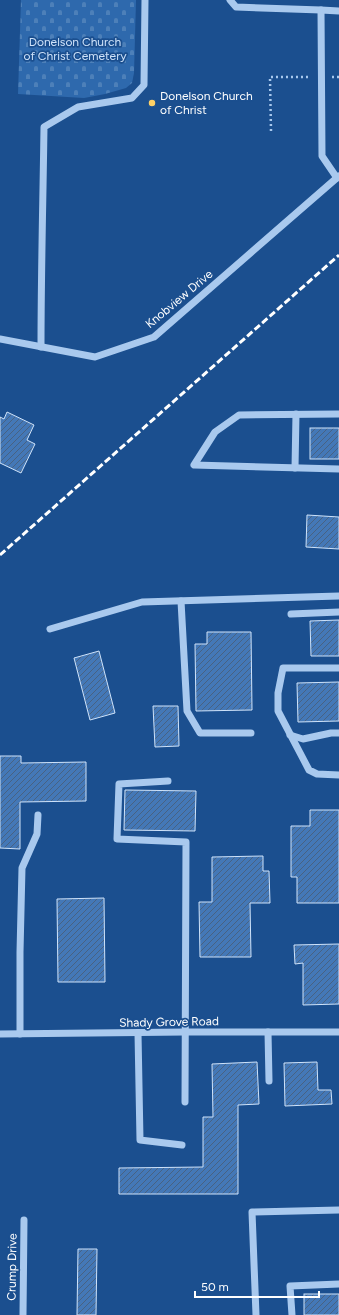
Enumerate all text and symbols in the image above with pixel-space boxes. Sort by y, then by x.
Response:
park label: Donelson Church of Christ Cemetery [23,35,127,63]
place label: Donelson Church of Christ [160,89,253,117]
marker: Donelson Church of Christ [147,98,157,108]
street label: Knobview Drive [143,267,216,331]
street label: Shady Grove Road [119,1014,219,1030]
street label: Crump Drive [4,1233,20,1301]
scale bar [195,1273,319,1299]
text: 50 m [201,1280,229,1294]

